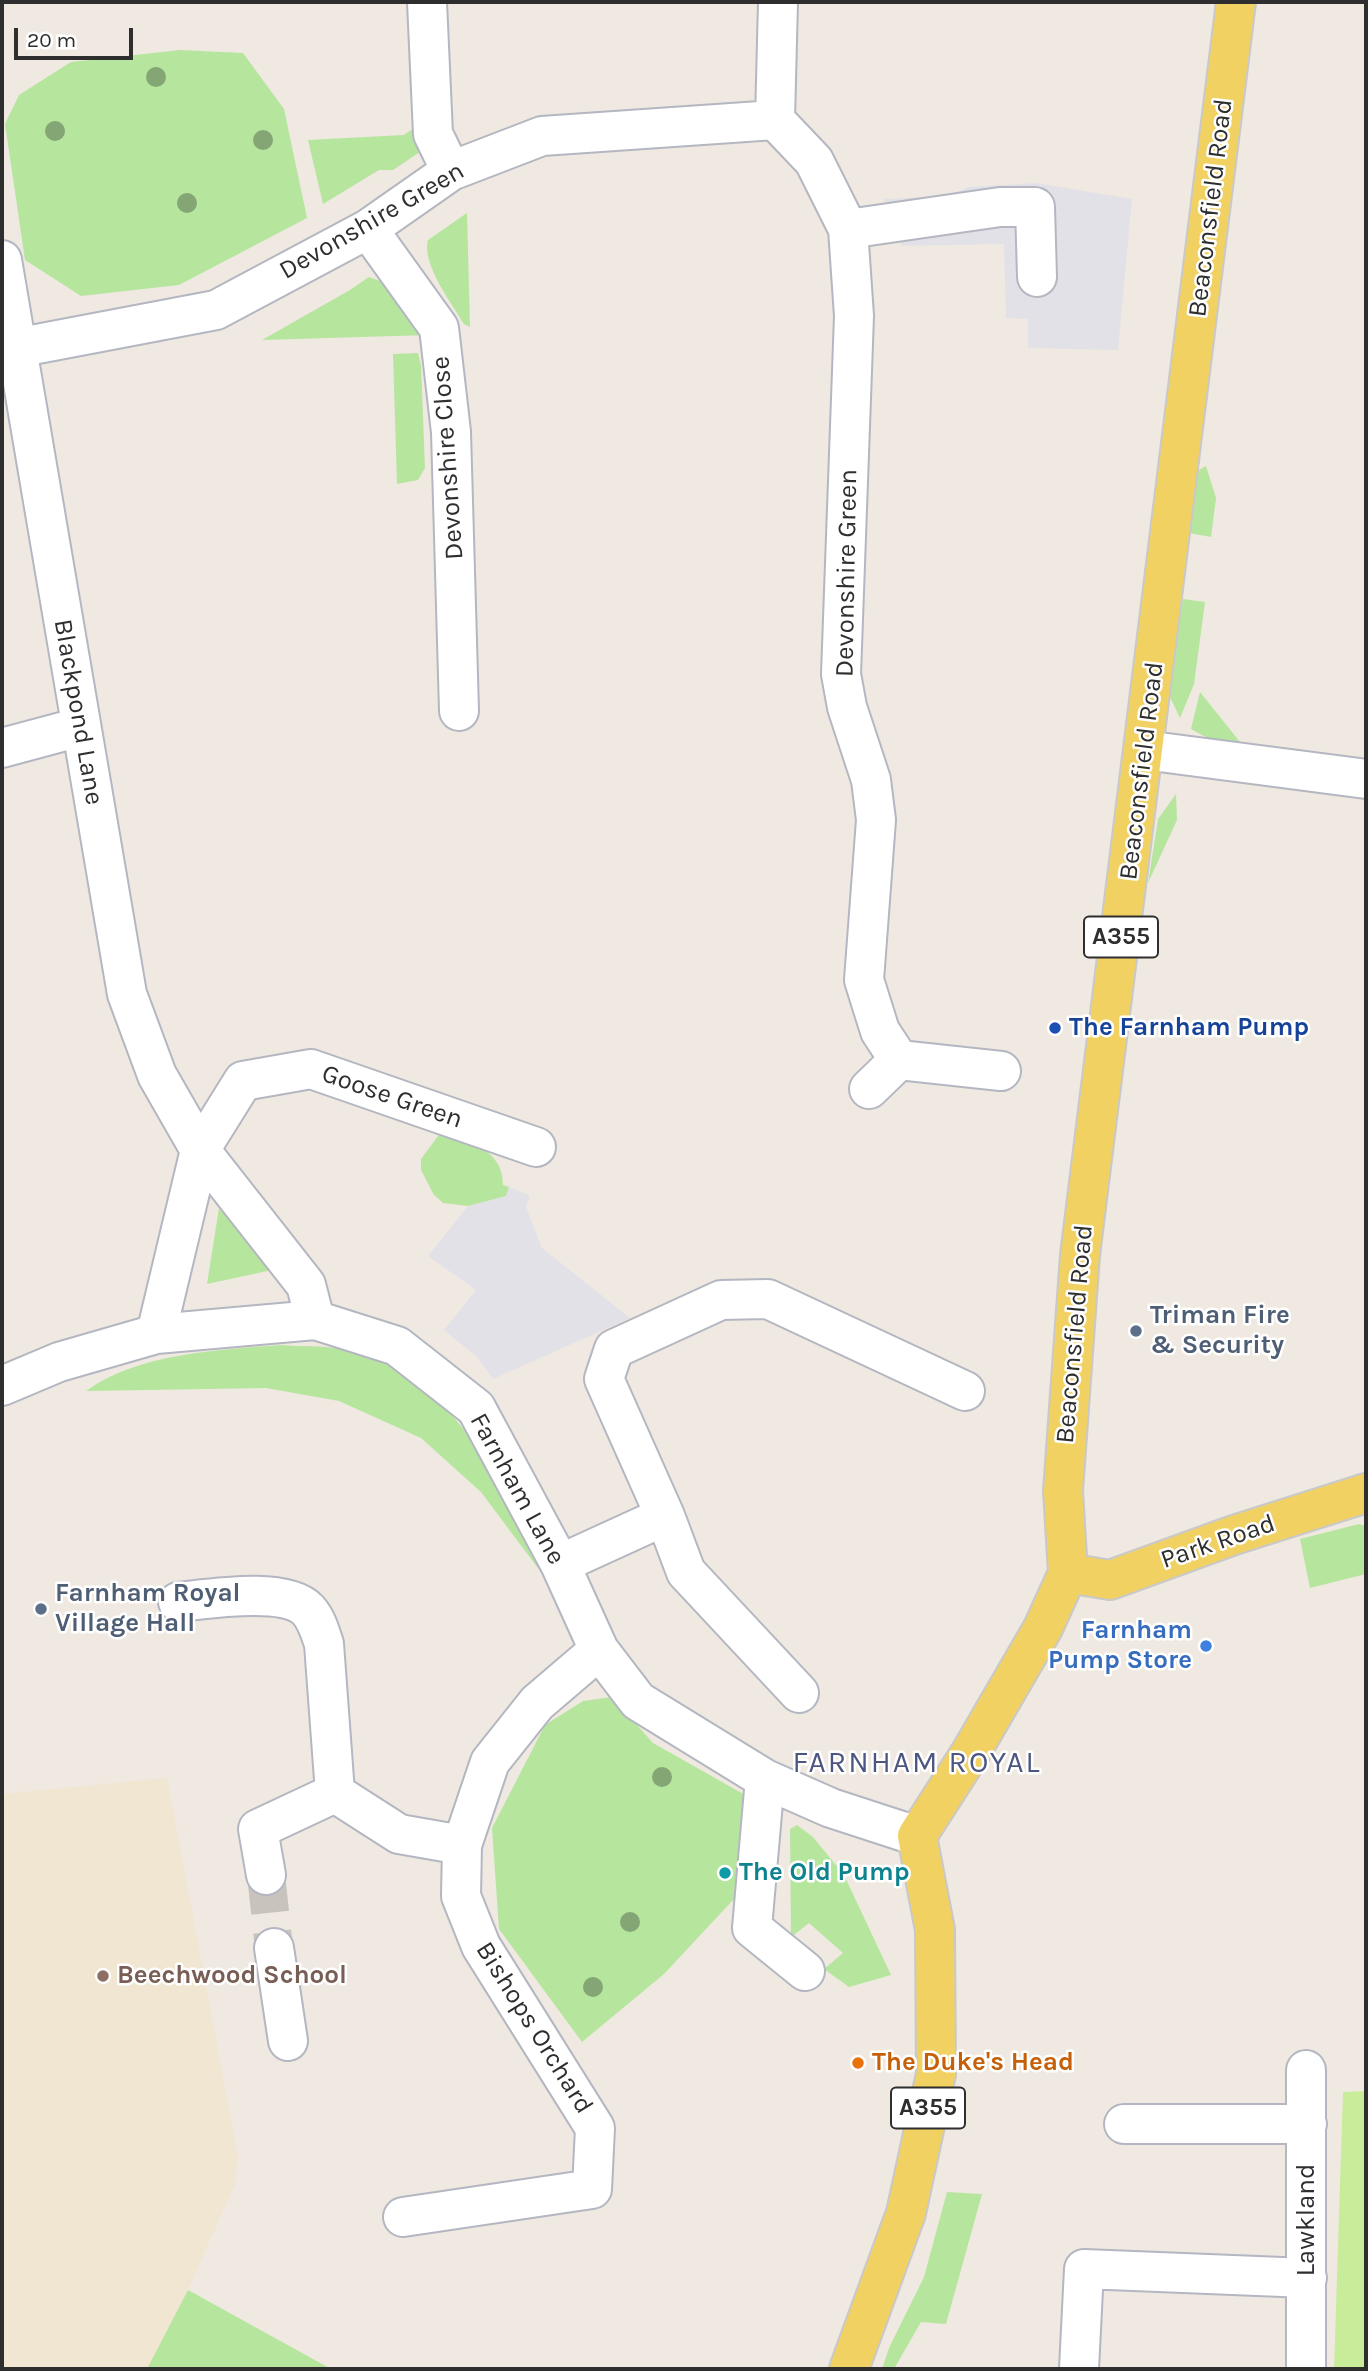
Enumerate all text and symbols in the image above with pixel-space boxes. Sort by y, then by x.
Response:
scale bar [18,14,136,58]
text: 20 m [27,28,76,52]
street label: Beaconsfield Road [1182,97,1240,319]
street label: Devonshire Green [274,155,470,287]
street label: Devonshire Close [425,355,471,561]
street label: Devonshire Green [830,469,864,677]
street label: Blackpond Lane [46,617,110,807]
street label: Beaconsfield Road [1113,660,1171,882]
road number: A355 [1084,917,1158,958]
place label: The Farnham Pump [1069,1012,1309,1044]
marker: The Farnham Pump [1047,1020,1063,1036]
street label: Goose Green [317,1058,467,1136]
street label: Beaconsfield Road [1050,1223,1100,1445]
place label: Triman Fire & Security [1150,1300,1290,1362]
marker: Triman Fire & Security [1128,1323,1144,1339]
street label: Farnham Lane [463,1408,571,1570]
street label: Park Road [1157,1508,1279,1576]
place label: Farnham Royal Village Hall [55,1578,241,1640]
marker: Farnham Royal Village Hall [33,1601,49,1617]
place label: Farnham Pump Store [1048,1615,1192,1676]
marker: Farnham Pump Store [1198,1638,1214,1654]
district label: FARNHAM ROYAL [794,1745,1040,1781]
place label: The Old Pump [739,1857,910,1889]
marker: The Old Pump [717,1865,733,1881]
street label: Bishops Orchard [469,1936,599,2120]
place label: Beechwood School [117,1960,347,1992]
marker: Beechwood School [95,1968,111,1984]
place label: The Duke's Head [872,2047,1074,2079]
marker: The Duke's Head [850,2055,866,2071]
road number: A355 [891,2088,965,2129]
street label: Lawkland [1291,2164,1323,2276]

